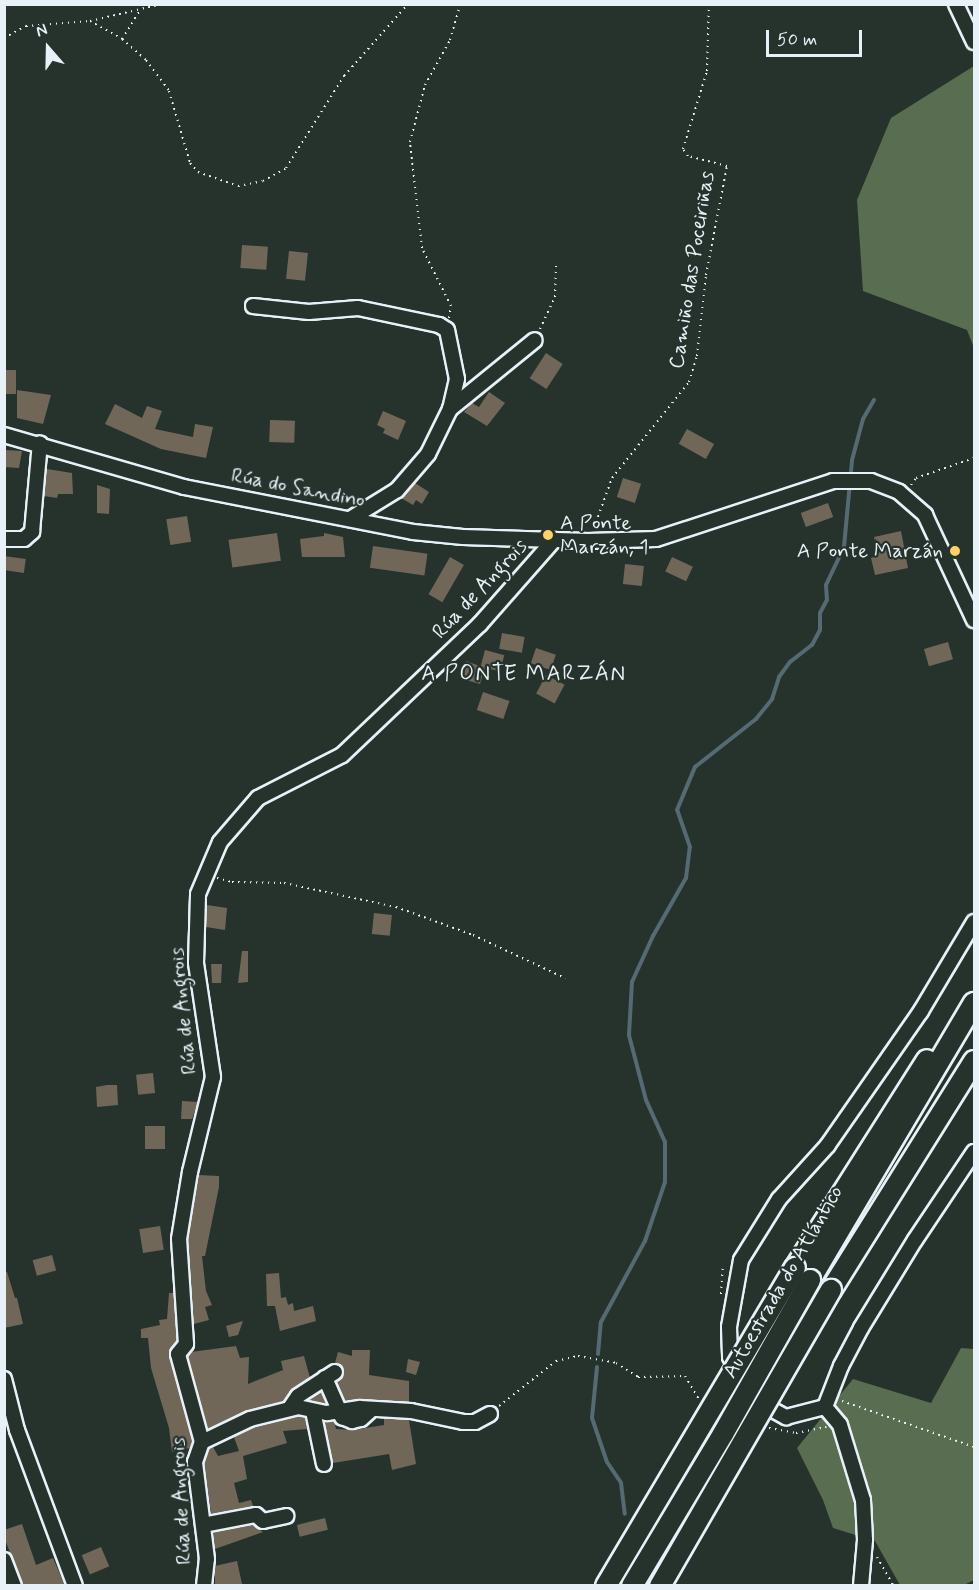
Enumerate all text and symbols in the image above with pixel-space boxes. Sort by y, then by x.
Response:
north arrow [18,18,78,78]
scale bar [769,18,865,56]
text: N [33,19,50,42]
text: 50 m [777,28,817,52]
street label: Camiño das Poceiriñas [664,170,720,370]
street label: Rúa do Sandino [231,463,365,513]
place label: A Ponte Marzán, 1 [560,510,649,560]
marker: A Ponte Marzán, 1 [541,528,555,542]
street label: Rúa de Angrois [427,533,533,645]
place label: A Ponte Marzán [799,538,943,564]
marker: A Ponte Marzán [948,544,962,558]
district label: A PONTE MARZÁN [418,662,630,688]
street label: Rúa de Angrois [164,946,202,1076]
street label: Autoestrada do Atlántico [718,1181,848,1383]
street label: Rúa de Angrois [165,1436,197,1566]

